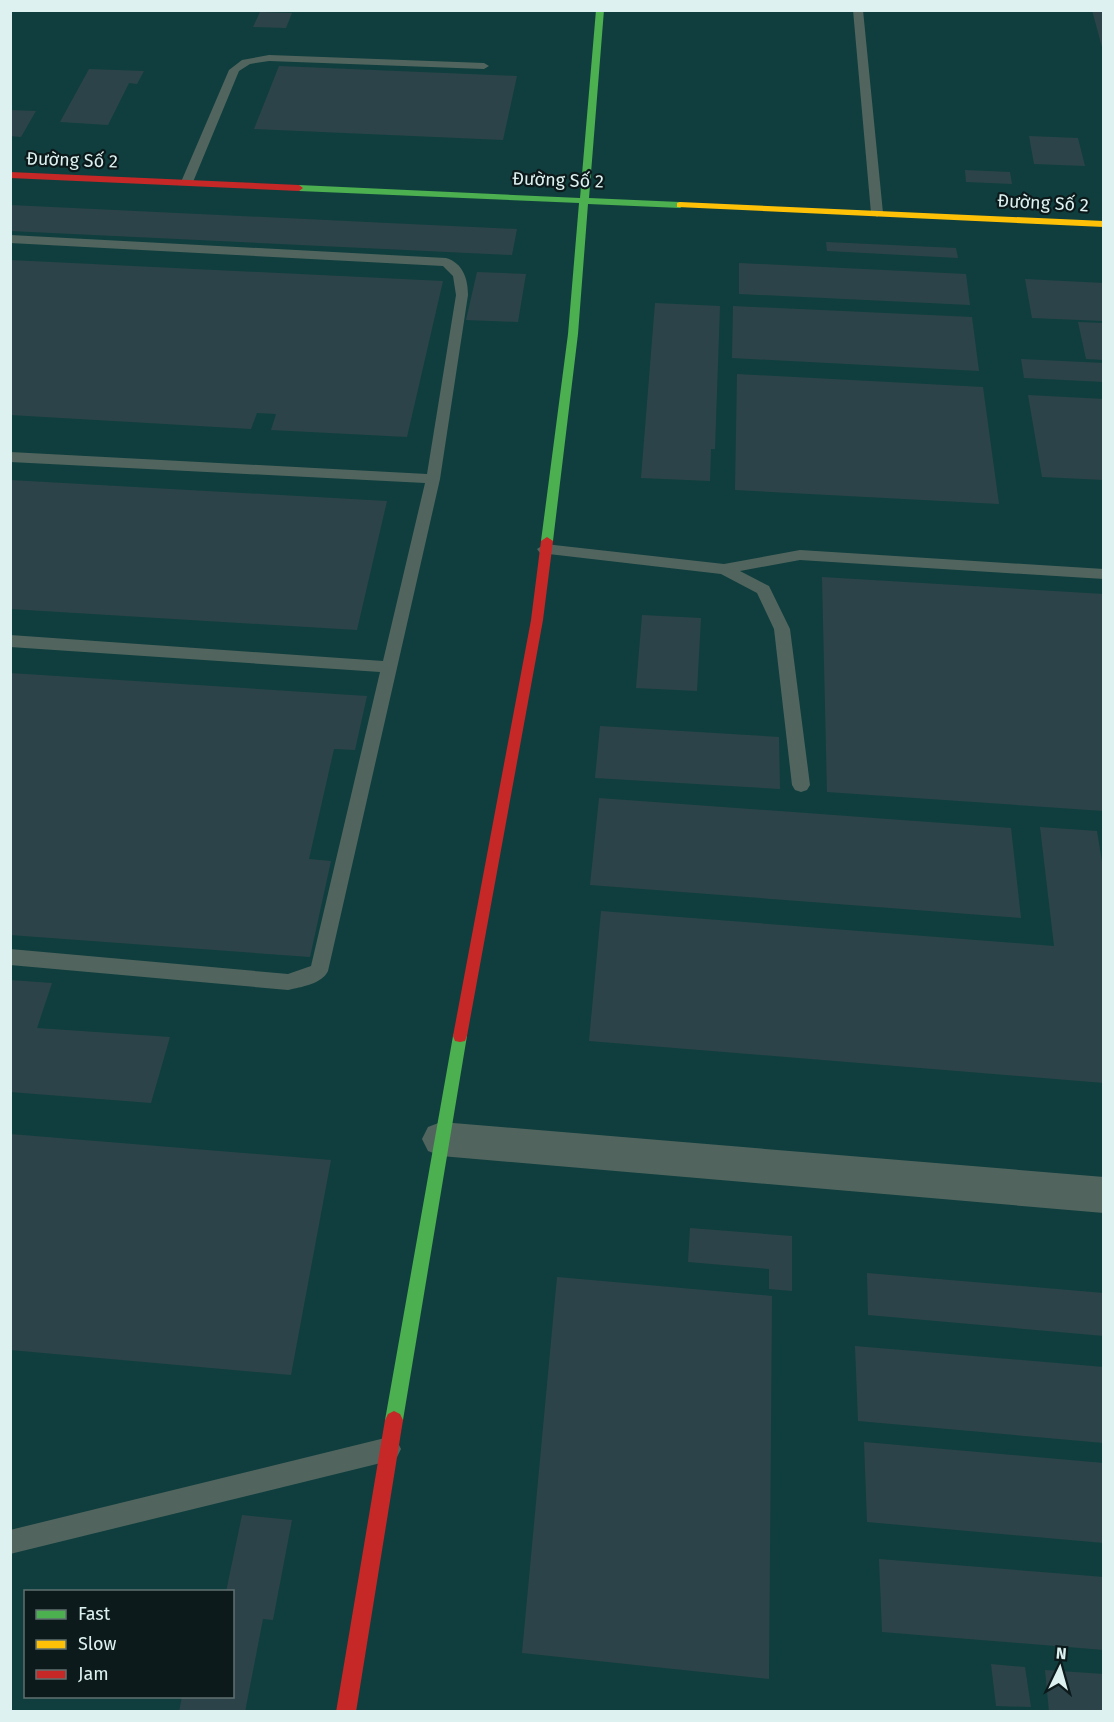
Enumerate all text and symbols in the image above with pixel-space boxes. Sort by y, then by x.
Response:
street label: Đường Số 2 [26,147,118,173]
street label: Đường Số 2 [512,167,604,193]
street label: Đường Số 2 [997,190,1089,216]
legend [24,1590,234,1698]
text: Fast [78,1603,111,1625]
text: Slow [78,1633,117,1655]
north arrow [1030,1638,1090,1698]
text: N [1055,1644,1067,1663]
text: Jam [78,1663,109,1685]

